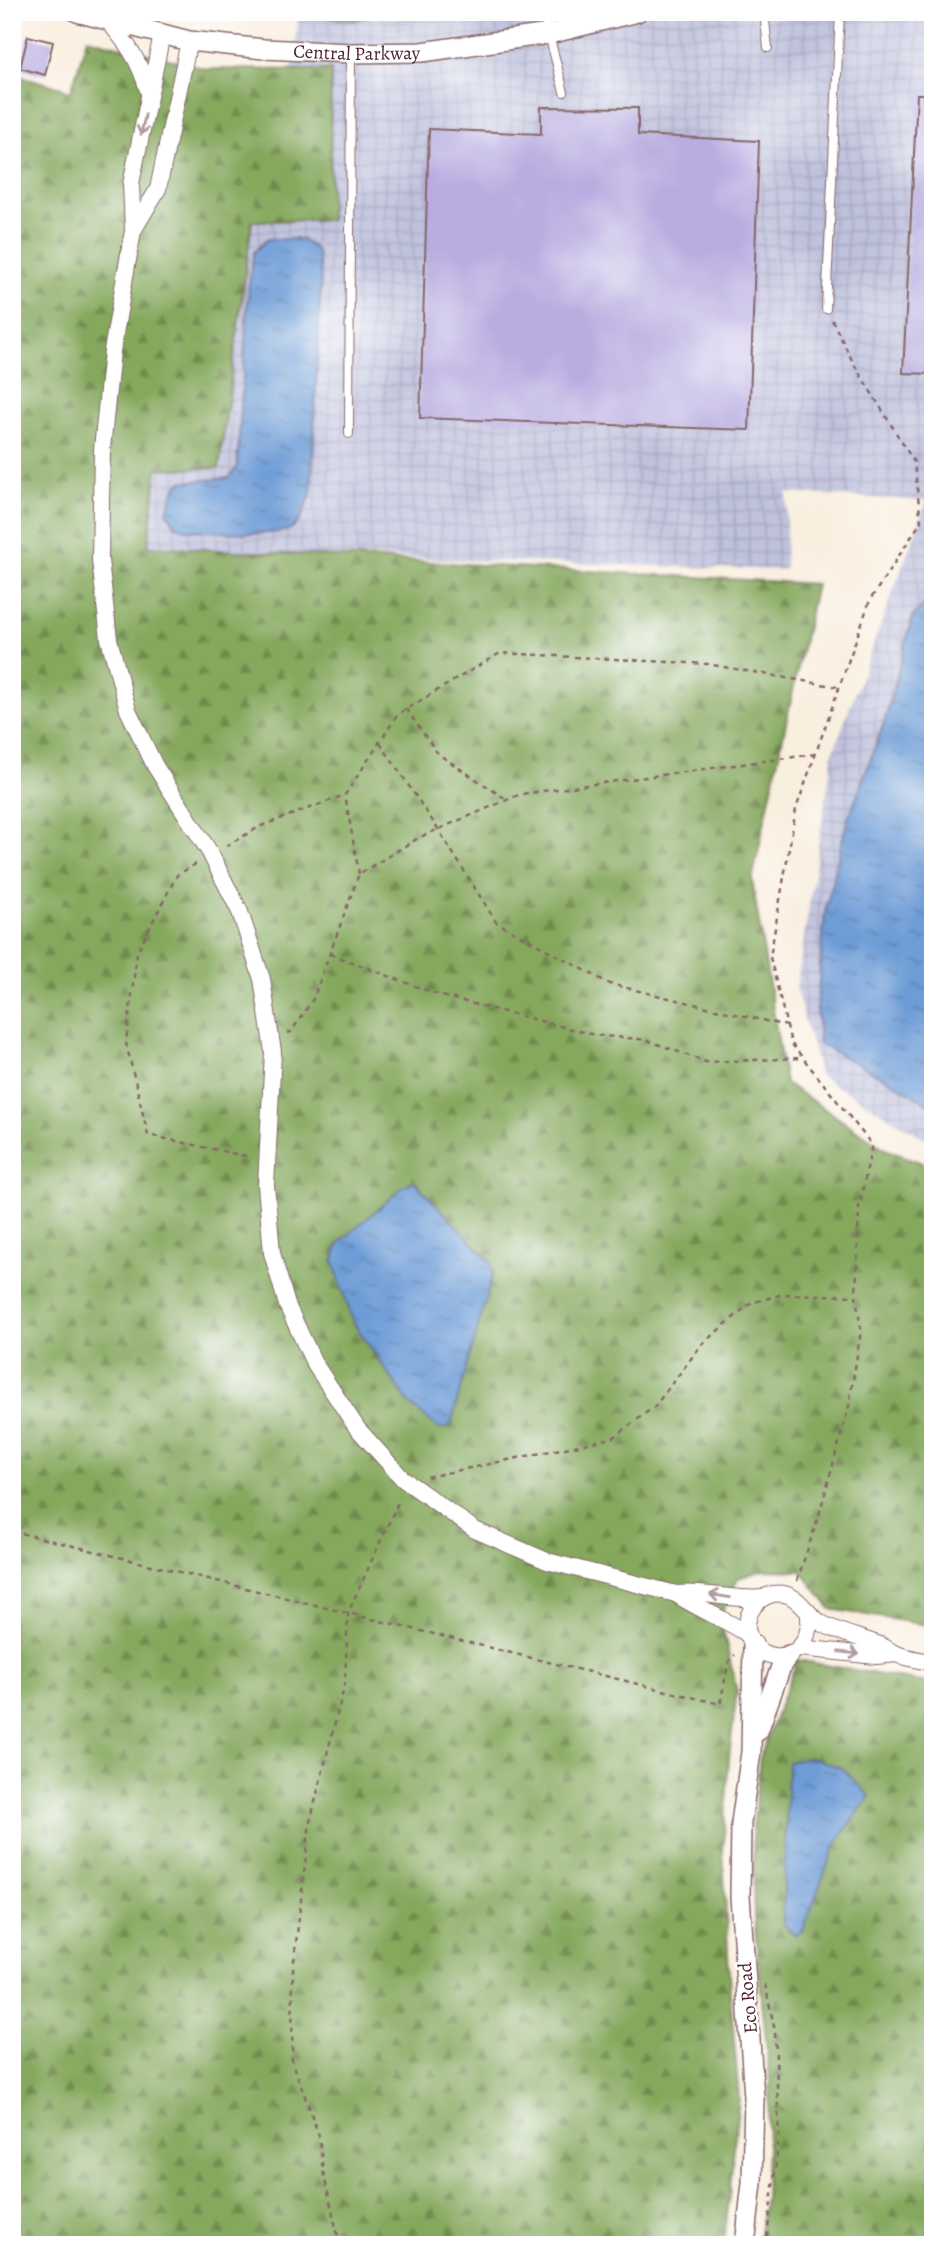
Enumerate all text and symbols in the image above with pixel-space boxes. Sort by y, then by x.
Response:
street label: Central Parkway [293,38,421,67]
one-way arrow [136,113,150,136]
one-way arrow [709,1590,732,1603]
one-way arrow [837,1646,860,1659]
street label: Eco Road [732,1960,764,2035]

